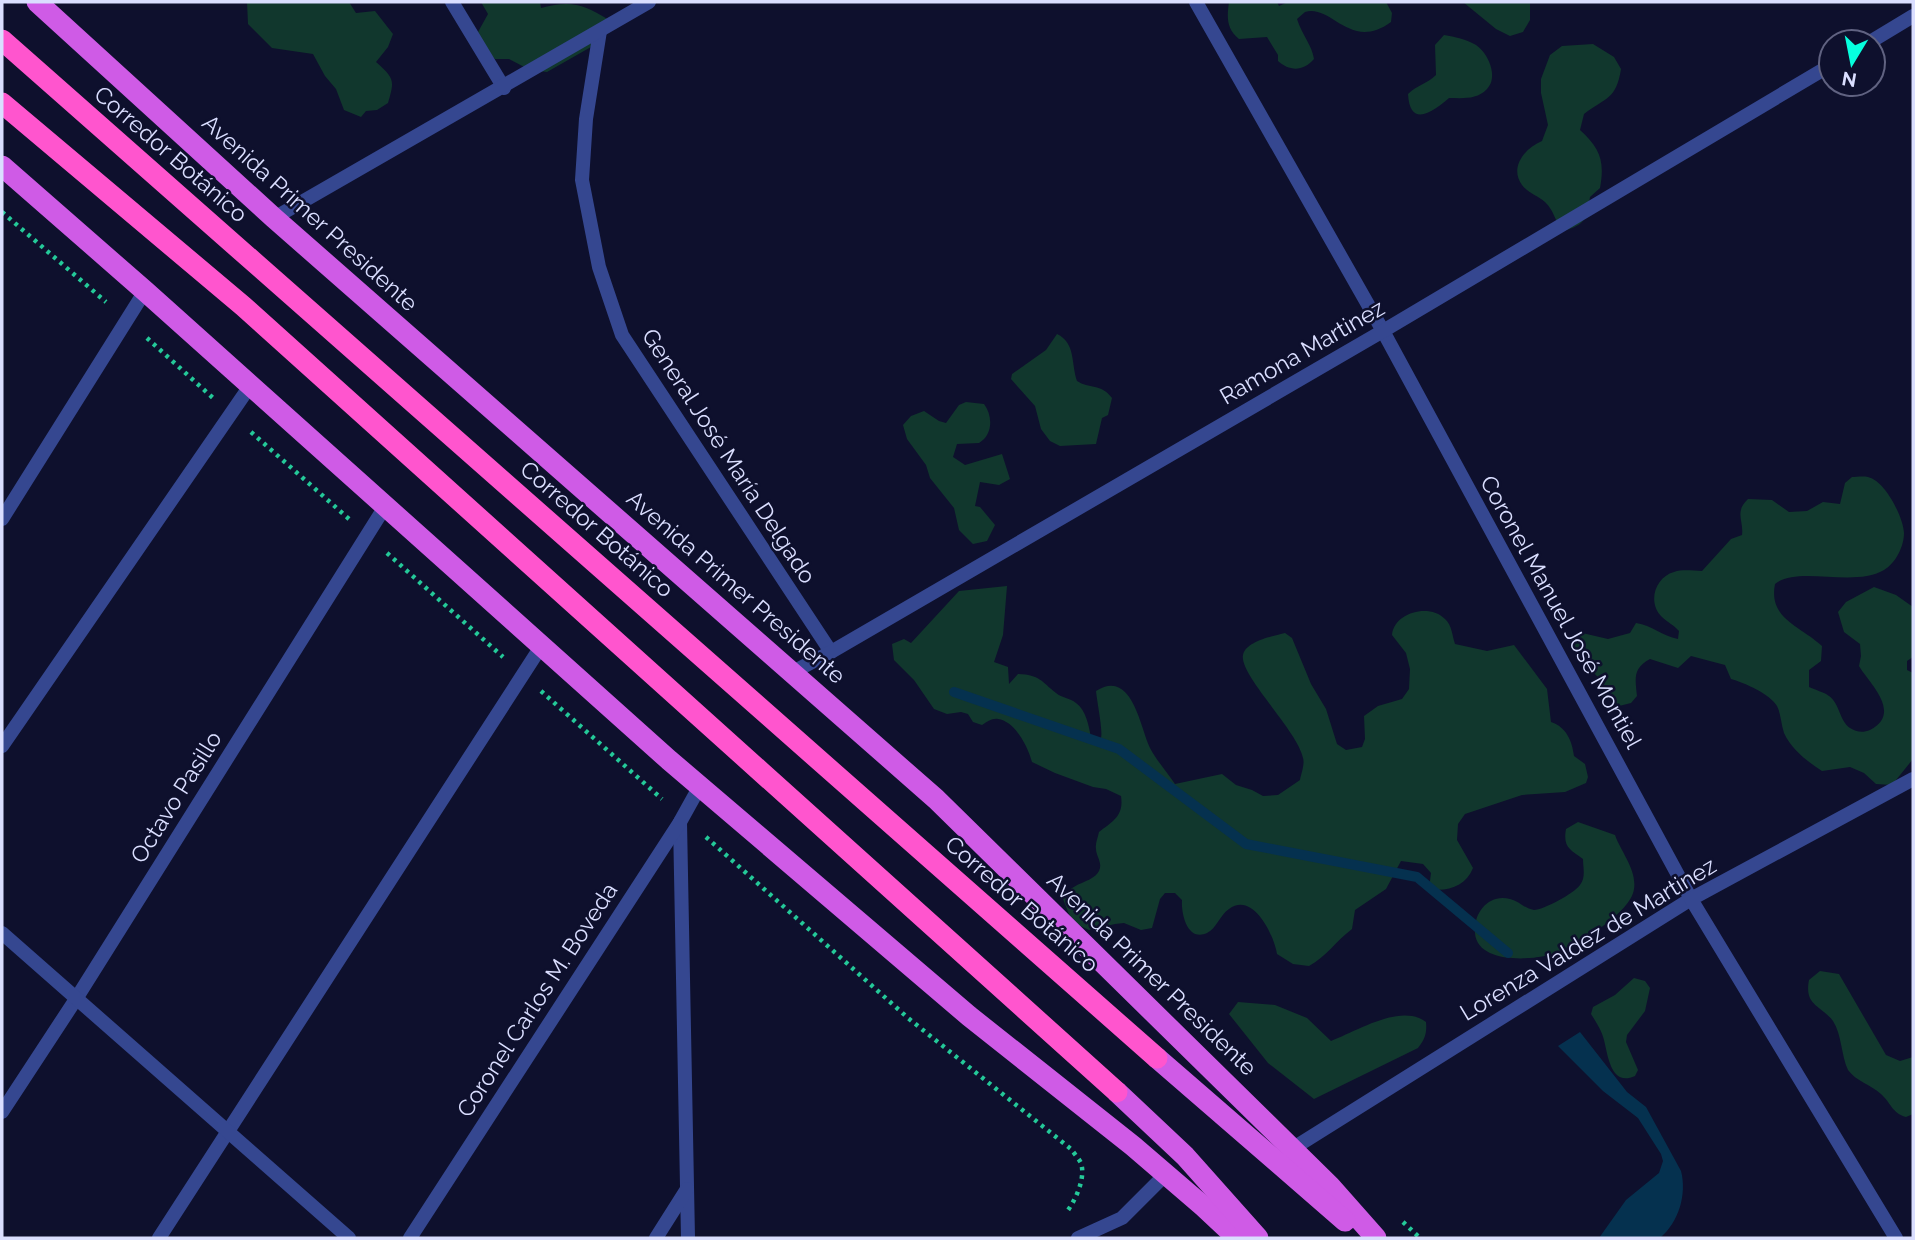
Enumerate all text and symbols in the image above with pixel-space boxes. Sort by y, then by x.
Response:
north arrow [1817,28,1887,98]
text: N [1840,68,1858,92]
street label: Corredor Botánico [89,80,253,227]
street label: Avenida Primer Presidente [197,109,424,316]
street label: Ramona Martinez [1215,294,1389,410]
street label: General José María Delgado [637,323,822,588]
street label: Corredor Botánico [515,455,679,602]
street label: Coronel Manuel José Montiel [1475,471,1648,753]
street label: Avenida Primer Presidente [622,484,851,689]
street label: Octavo Pasillo [124,726,227,868]
street label: Corredor Botánico [940,830,1104,977]
street label: Lorenza Valdez de Martinez [1455,851,1721,1026]
street label: Avenida Primer Presidente [1042,867,1263,1081]
street label: Coronel Carlos M. Boveda [451,878,622,1122]

